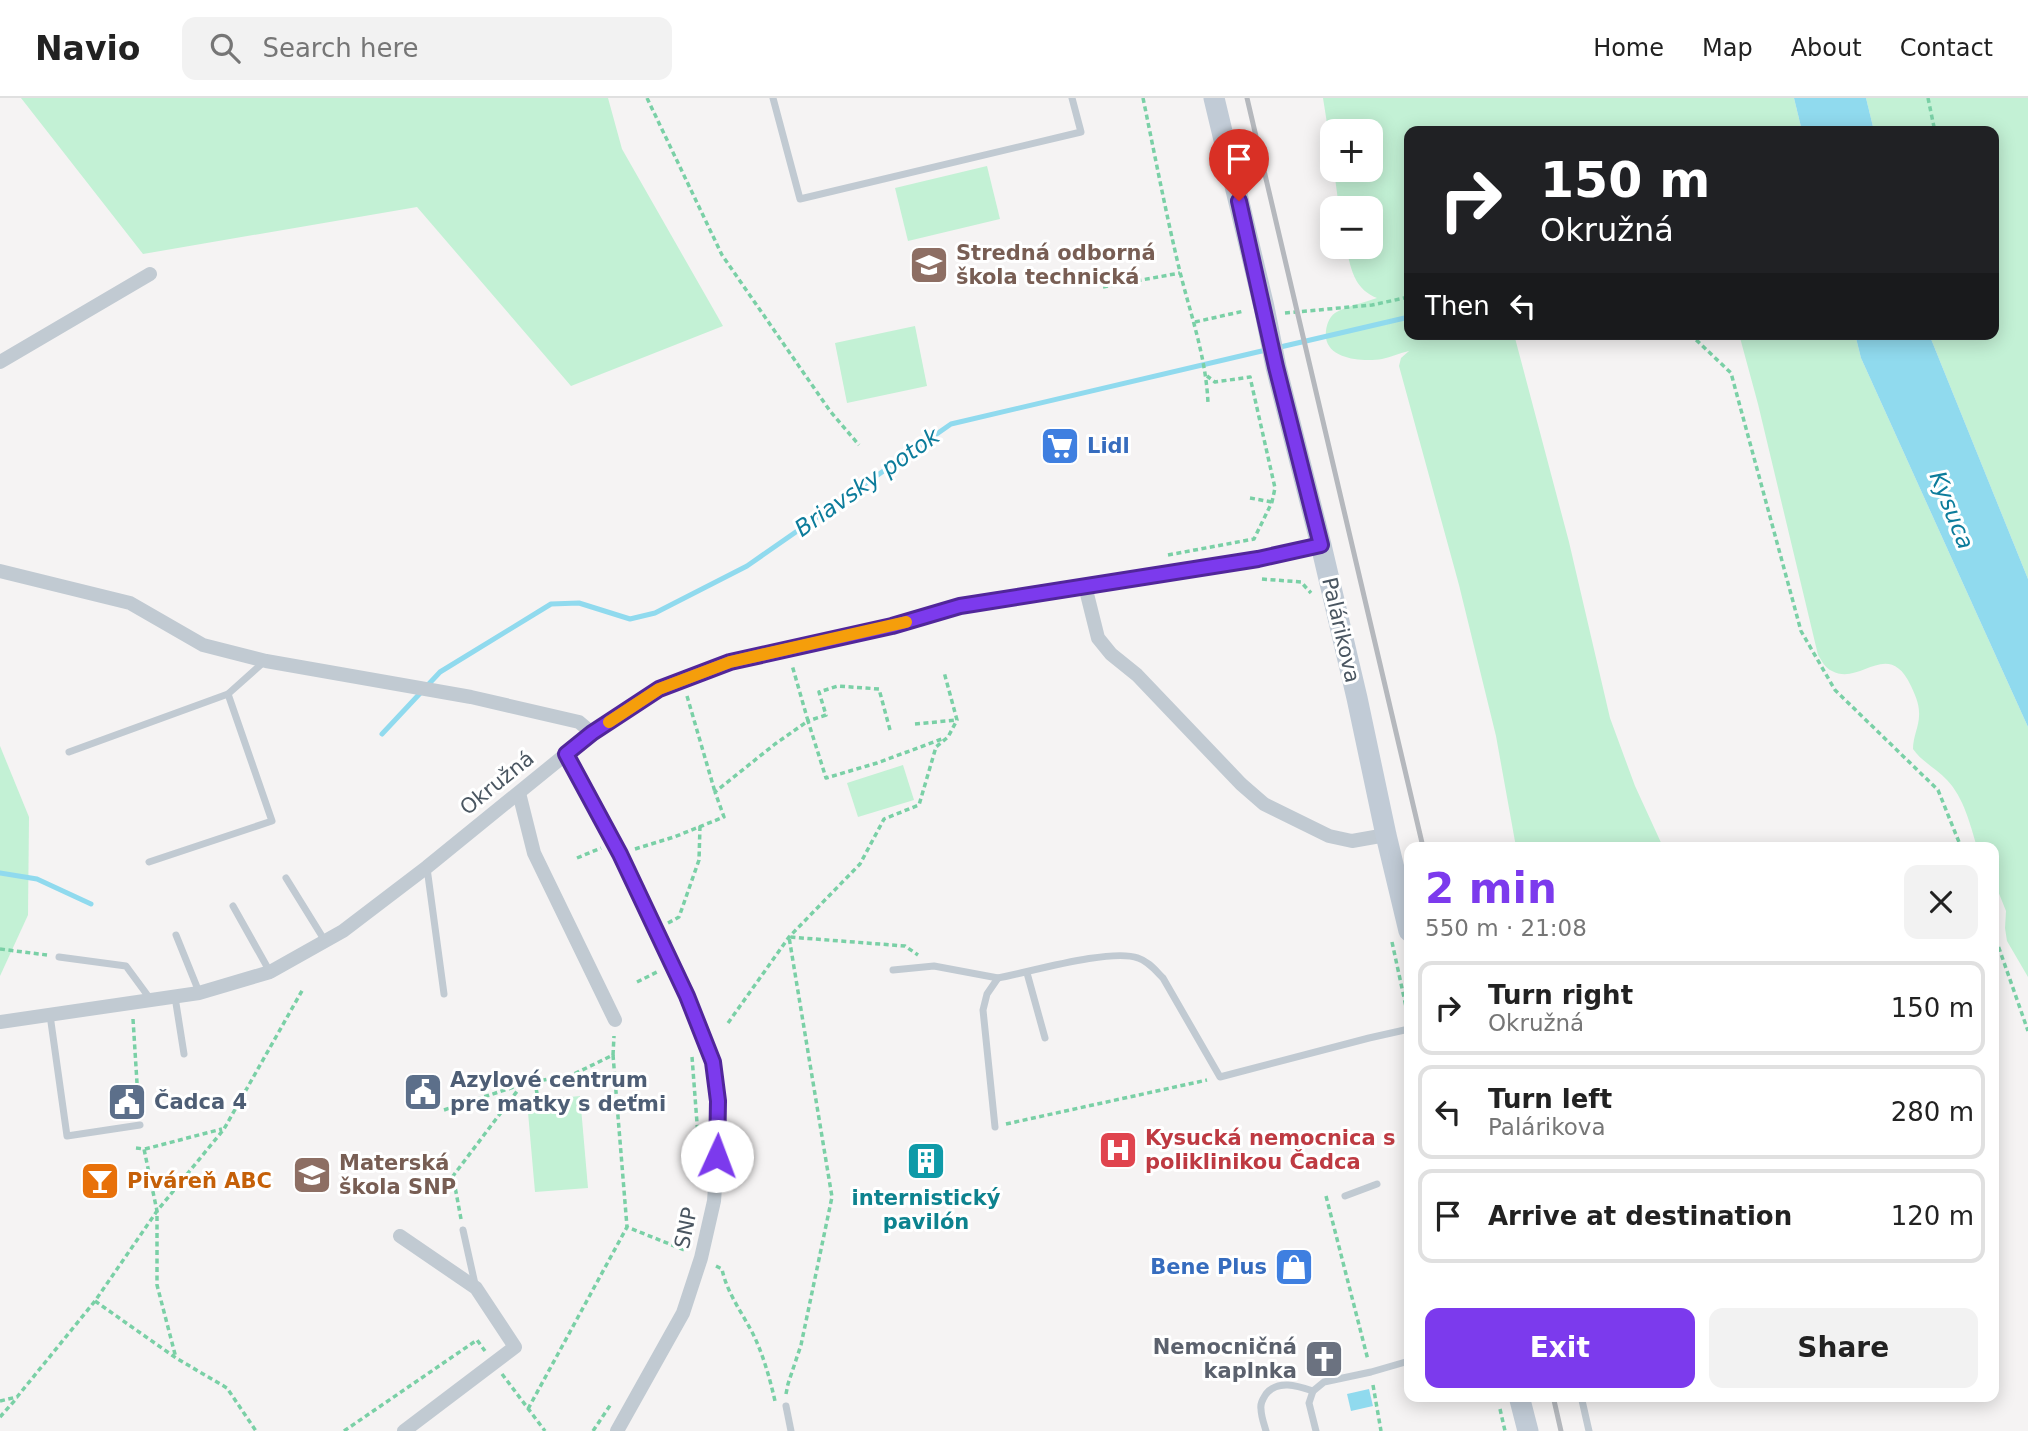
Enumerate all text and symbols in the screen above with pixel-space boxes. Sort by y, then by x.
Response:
search box [182,17,672,80]
text: Navio [35,29,140,68]
icon: search [206,29,244,67]
text: Search here [262,33,419,63]
text: Home [1593,34,1664,62]
text: Map [1702,34,1753,62]
text: About [1791,34,1862,62]
text: Contact [1900,34,1993,62]
map controls [1320,119,1383,259]
button: + [1320,119,1383,182]
pin [1209,129,1269,201]
icon: arrive [1220,140,1258,178]
text: 150 m [1540,152,1710,209]
icon: right [1425,154,1516,245]
button: − [1320,196,1383,259]
text: Okružná [1540,211,1674,249]
place label: Stredná odborná škola technická [956,241,1156,289]
school or university icon: Stredná odborná škola technická [908,244,950,286]
icon: left [1504,287,1542,325]
text: Then [1425,291,1490,321]
water label: Briavsky potok [790,421,946,542]
supermarket icon: Lidl [1039,425,1081,467]
place label: Lidl [1087,434,1130,458]
water label: Kysuca [1925,467,1979,553]
street label: Palárikova [1317,575,1365,685]
street label: Okružná [455,746,539,820]
text: 2 min [1425,864,1557,913]
button: close [1904,865,1978,939]
text: 550 m · 21:08 [1425,915,1587,941]
text: Turn right [1488,980,1633,1010]
icon: right [1429,989,1467,1027]
text: 150 m [1891,993,1974,1023]
text: Okružná [1488,1010,1584,1036]
place label: Azylové centrum pre matky s deťmi [450,1068,666,1116]
public building icon: Azylové centrum pre matky s deťmi [402,1071,444,1113]
public building icon: Čadca 4 [106,1081,148,1123]
text: Turn left [1488,1084,1612,1114]
place label: Čadca 4 [154,1089,247,1114]
icon: left [1429,1093,1467,1131]
text: 280 m [1891,1097,1974,1127]
text: Palárikova [1488,1114,1606,1140]
position arrow [680,1119,754,1193]
place label: Kysucká nemocnica s poliklinikou Čadca [1145,1126,1396,1174]
hospital icon: Kysucká nemocnica s poliklinikou Čadca [1097,1129,1139,1171]
building icon: internistický pavilón [905,1140,947,1182]
place label: Materská škola SNP [339,1151,456,1199]
school or university icon: Materská škola SNP [291,1154,333,1196]
bar icon: Piváreň ABC [79,1160,121,1202]
place label: Piváreň ABC [127,1169,272,1193]
place label: internistický pavilón [852,1186,1001,1234]
icon: arrive [1429,1197,1467,1235]
text: Arrive at destination [1488,1201,1792,1231]
text: 120 m [1891,1201,1974,1231]
street label: SNP [670,1205,702,1251]
shop icon: Bene Plus [1273,1246,1315,1288]
place label: Bene Plus [1150,1255,1267,1279]
button: Exit [1425,1308,1695,1388]
button: Share [1709,1308,1978,1388]
place label: Nemocničná kaplnka [1153,1335,1297,1383]
church icon: Nemocničná kaplnka [1303,1338,1345,1380]

